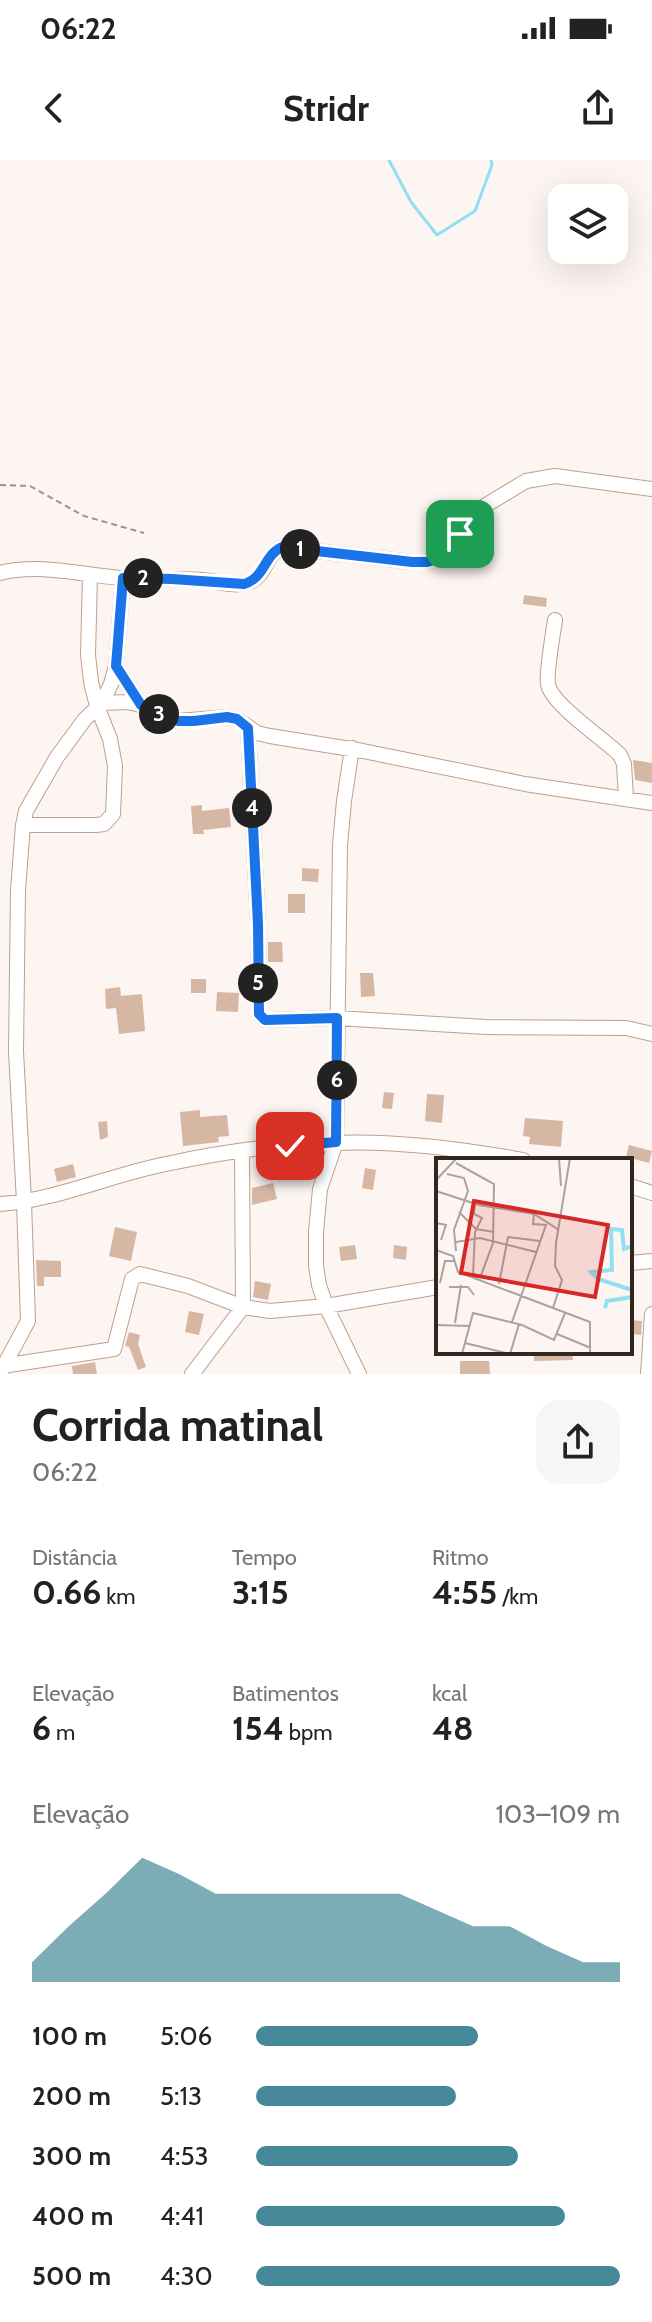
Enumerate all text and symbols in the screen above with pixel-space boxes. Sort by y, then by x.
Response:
text: 06:22 [40,10,116,47]
icon: back [32,86,76,130]
text: Stridr [283,86,369,130]
icon: share [576,86,620,130]
map controls [548,184,628,264]
button: layers [548,184,628,264]
pin [426,500,494,568]
icon: arrive [438,512,482,556]
pin: 1 [280,529,320,569]
text: 1 [296,535,304,562]
pin: 2 [123,558,163,598]
text: 2 [137,564,149,591]
pin: 3 [139,694,179,734]
text: 3 [153,700,165,727]
pin: 4 [232,788,272,828]
text: 4 [245,794,259,821]
pin: 5 [238,963,278,1003]
text: 5 [252,969,264,996]
pin: 6 [317,1060,357,1100]
text: 6 [331,1066,343,1093]
pin [256,1112,324,1180]
icon: check [268,1124,312,1168]
inset map [436,1158,632,1354]
text: Corrida matinal [32,1399,323,1452]
button: share [536,1400,620,1484]
text: 06:22 [32,1456,98,1488]
text: Distância [32,1544,117,1571]
text: Tempo [232,1544,297,1571]
text: Ritmo [432,1544,489,1571]
text: 0.66 [32,1571,101,1613]
text: 3:15 [232,1571,289,1613]
text: 4:55 [432,1571,497,1613]
text: km [101,1583,136,1610]
text: /km [497,1583,538,1610]
text: Elevação [32,1680,114,1707]
text: Batimentos [232,1680,339,1707]
text: kcal [432,1680,467,1707]
text: 6 [32,1707,51,1749]
text: 154 [232,1707,284,1749]
text: 48 [432,1707,474,1749]
text: m [51,1719,75,1746]
text: bpm [284,1719,333,1746]
text: Elevação [32,1798,129,1830]
text: 103–109 m [496,1798,620,1830]
text: 100 m [32,2020,107,2052]
text: 5:06 [160,2020,212,2052]
text: 200 m [32,2080,111,2112]
text: 5:13 [160,2080,202,2112]
text: 300 m [32,2140,111,2172]
text: 4:53 [160,2140,209,2172]
text: 400 m [32,2200,113,2232]
text: 4:41 [160,2200,204,2232]
text: 500 m [32,2260,111,2292]
text: 4:30 [160,2260,213,2292]

